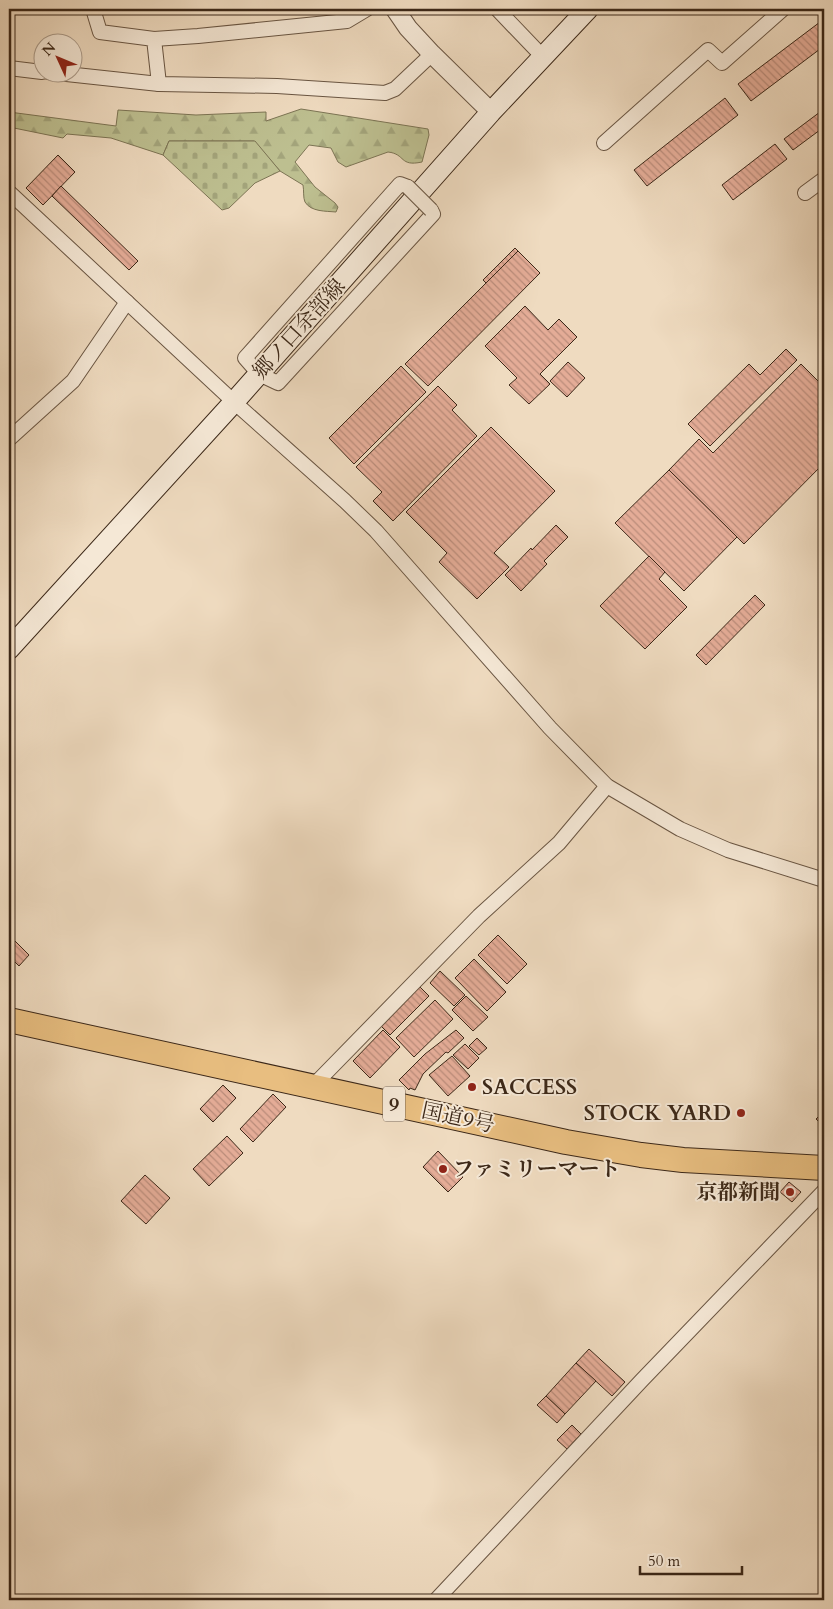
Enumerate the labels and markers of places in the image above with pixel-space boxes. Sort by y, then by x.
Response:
place label: SACCESS [482,1073,577,1102]
marker: SACCESS [466,1081,478,1093]
place label: STOCK YARD [584,1099,731,1128]
marker: STOCK YARD [735,1107,747,1119]
place label: ファミリーマート [453,1155,621,1184]
marker: ファミリーマート [437,1163,449,1175]
place label: 京都新聞 [696,1178,780,1207]
marker: 京都新聞 [784,1186,796,1198]

